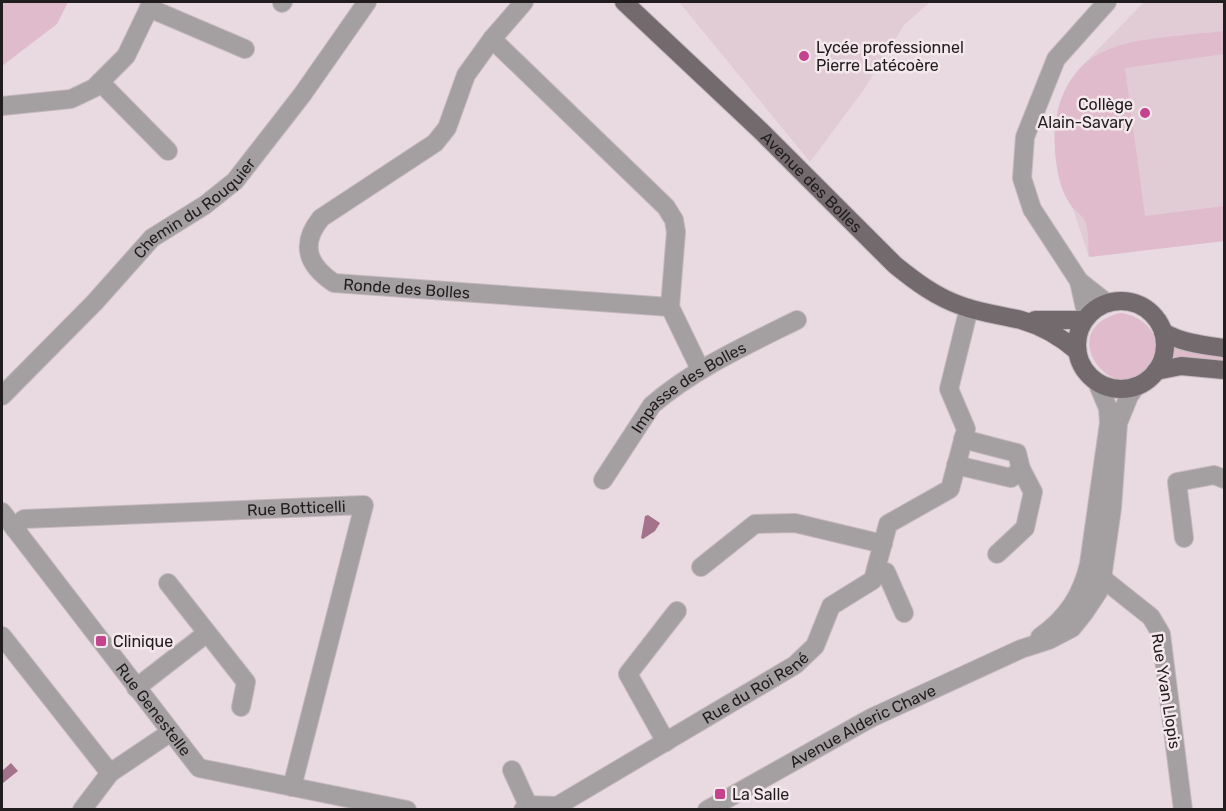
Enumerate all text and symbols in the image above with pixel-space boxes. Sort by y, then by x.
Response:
place label: Lycée professionnel Pierre Latécoère [816,38,964,75]
marker: Lycée professionnel Pierre Latécoère [797,49,811,63]
place label: Collège Alain-Savary [1038,95,1133,132]
marker: Collège Alain-Savary [1138,106,1152,120]
street label: Avenue des Bolles [757,127,866,236]
street label: Chemin du Rouquier [129,154,259,262]
street label: Ronde des Bolles [343,274,471,302]
street label: Impasse des Bolles [627,337,749,436]
street label: Rue Botticelli [247,496,346,519]
place label: Clinique [113,632,173,651]
street label: Rue Yvan Llopis [1147,632,1185,750]
marker: Clinique [94,634,108,648]
street label: Rue du Roi René [699,648,812,727]
street label: Rue Genestelle [112,659,195,759]
street label: Avenue Alderic Chave [786,680,939,771]
place label: La Salle [732,785,789,804]
marker: La Salle [713,787,727,801]

